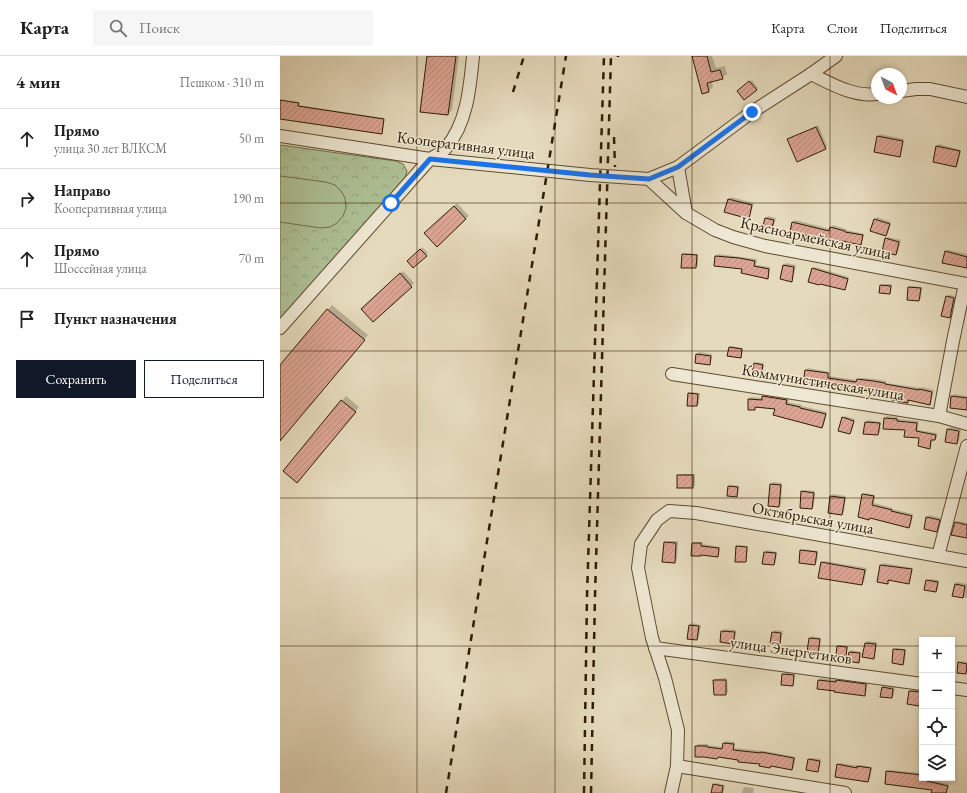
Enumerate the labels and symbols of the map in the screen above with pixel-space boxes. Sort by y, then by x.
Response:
north arrow [871,68,907,104]
route end [743,103,761,121]
street label: Кооперативная улица [396,126,537,164]
route start [382,194,400,212]
street label: Красноармейская улица [738,212,894,264]
street label: Коммунистическая улица [740,359,906,405]
street label: Октябрьская улица [750,497,876,539]
street label: улица Энергетиков [729,631,853,669]

